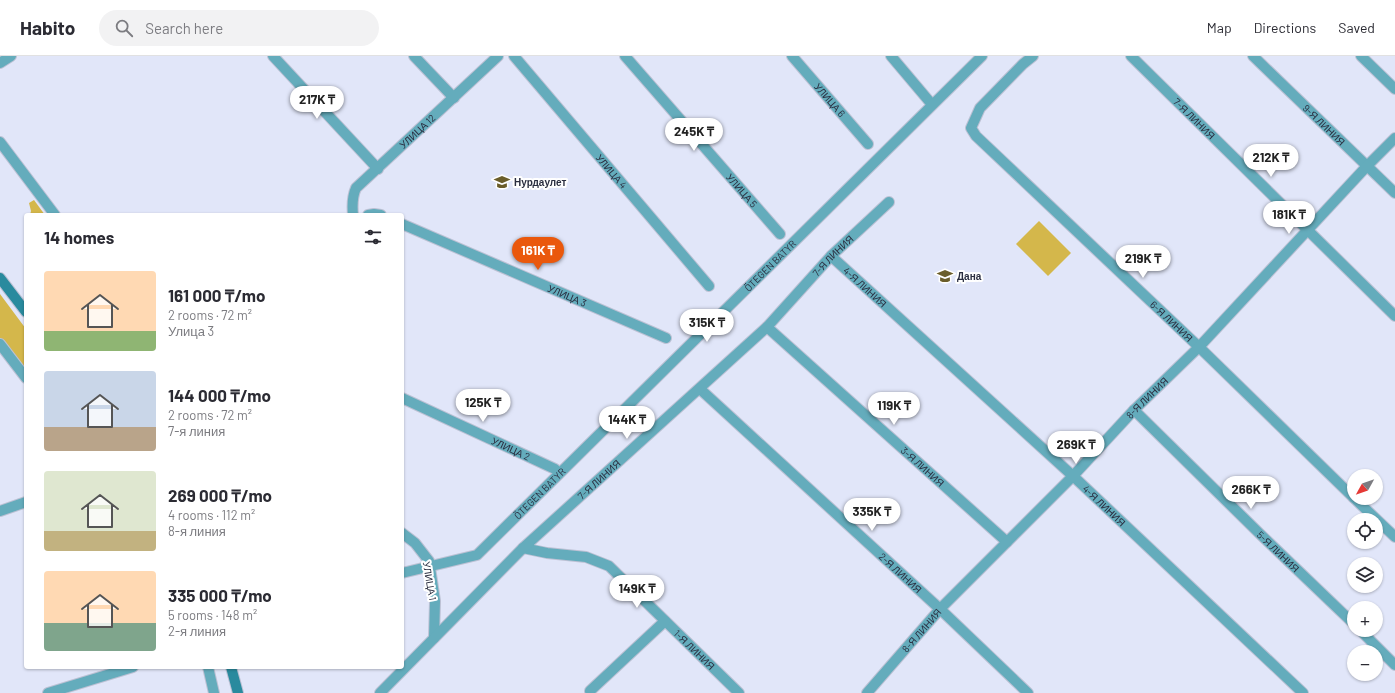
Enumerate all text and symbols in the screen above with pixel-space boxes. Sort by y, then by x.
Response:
search box [99,10,379,46]
text: Habito [20,16,75,39]
icon: search [113,17,135,39]
text: Search here [145,19,223,37]
text: Map [1207,19,1232,36]
text: Directions [1254,19,1316,36]
text: Saved [1338,19,1375,36]
street label: УЛИЦА 6 [812,80,848,119]
pin: 217K ₸ [284,86,350,120]
text: 217K ₸ [299,91,335,107]
street label: 7-Я ЛИНИЯ [1171,95,1218,141]
street label: 9-Я ЛИНИЯ [1301,102,1348,148]
street label: УЛИЦА 12 [397,112,438,151]
pin: 245K ₸ [661,118,727,152]
text: 245K ₸ [674,123,714,139]
pin: 212K ₸ [1238,144,1304,178]
text: 212K ₸ [1253,149,1289,165]
street label: УЛИЦА 4 [594,152,630,191]
street label: УЛИЦА 5 [724,171,760,210]
school or university icon: Нурдаулет [493,173,511,191]
place label: Нурдаулет [514,176,567,188]
pin: 181K ₸ [1256,201,1322,235]
text: 181K ₸ [1272,206,1306,222]
icon: filters [362,226,384,248]
text: 14 homes [44,227,114,247]
street label: 7-Я ЛИНИЯ [810,232,856,279]
pin: 161K ₸ [505,237,571,271]
street label: ÖTEGEN BATYR [742,237,798,294]
text: 161K ₸ [521,242,555,258]
pin: 219K ₸ [1110,245,1176,279]
text: 219K ₸ [1125,250,1161,266]
street label: 4-Я ЛИНИЯ [841,264,889,310]
school or university icon: Дана [936,267,954,285]
place label: Дана [957,270,982,282]
street label: УЛИЦА 3 [546,282,588,309]
text: 161 000 ₸/mo [168,285,265,305]
icon: home [76,287,124,335]
street label: 6-Я ЛИНИЯ [1148,298,1195,344]
text: 2 rooms · 72 m² [168,307,252,323]
pin: 315K ₸ [674,309,740,343]
text: 315K ₸ [689,314,725,330]
text: Улица 3 [168,323,214,339]
street label: 8-Я ЛИНИЯ [1123,375,1170,421]
text: 144 000 ₸/mo [168,385,271,405]
icon: home [76,387,124,435]
pin: 125K ₸ [450,389,516,423]
pin: 119K ₸ [861,392,927,426]
text: 125K ₸ [465,394,501,410]
text: 119K ₸ [877,397,911,413]
pin: 144K ₸ [594,406,660,440]
text: 2 rooms · 72 m² [168,407,252,423]
text: 144K ₸ [608,411,646,427]
text: 7-я линия [168,423,225,439]
pin: 269K ₸ [1043,431,1109,465]
street label: УЛИЦА 2 [490,434,532,463]
text: 269K ₸ [1056,436,1096,452]
street label: 3-Я ЛИНИЯ [899,444,947,489]
street label: 7-Я ЛИНИЯ [575,457,623,502]
street label: ÖTEGEN BATYR [511,465,568,521]
north arrow [1347,469,1383,505]
map controls [1347,469,1383,681]
pin: 266K ₸ [1218,476,1284,510]
text: 266K ₸ [1231,481,1271,497]
street label: 4-Я ЛИНИЯ [1080,483,1128,528]
text: 269 000 ₸/mo [168,485,272,505]
icon: home [76,487,124,535]
pin: 335K ₸ [839,498,905,532]
text: 335K ₸ [853,503,891,519]
text: 4 rooms · 112 m² [168,507,255,523]
button: locate [1347,513,1383,549]
text: 8-я линия [168,523,226,539]
street label: 5-Я ЛИНИЯ [1255,529,1302,574]
street label: 2-Я ЛИНИЯ [877,550,924,595]
button: layers [1347,557,1383,593]
street label: УЛИЦА 1 [421,561,439,601]
pin: 149K ₸ [604,575,670,609]
text: 149K ₸ [618,580,656,596]
text: 335 000 ₸/mo [168,585,272,605]
icon: home [76,587,124,635]
button: + [1347,601,1383,637]
street label: 8-Я ЛИНИЯ [899,606,944,655]
text: 5 rooms · 148 m² [168,607,257,623]
text: 2-я линия [168,623,226,639]
street label: 1-Я ЛИНИЯ [672,627,717,672]
button: − [1347,645,1383,681]

